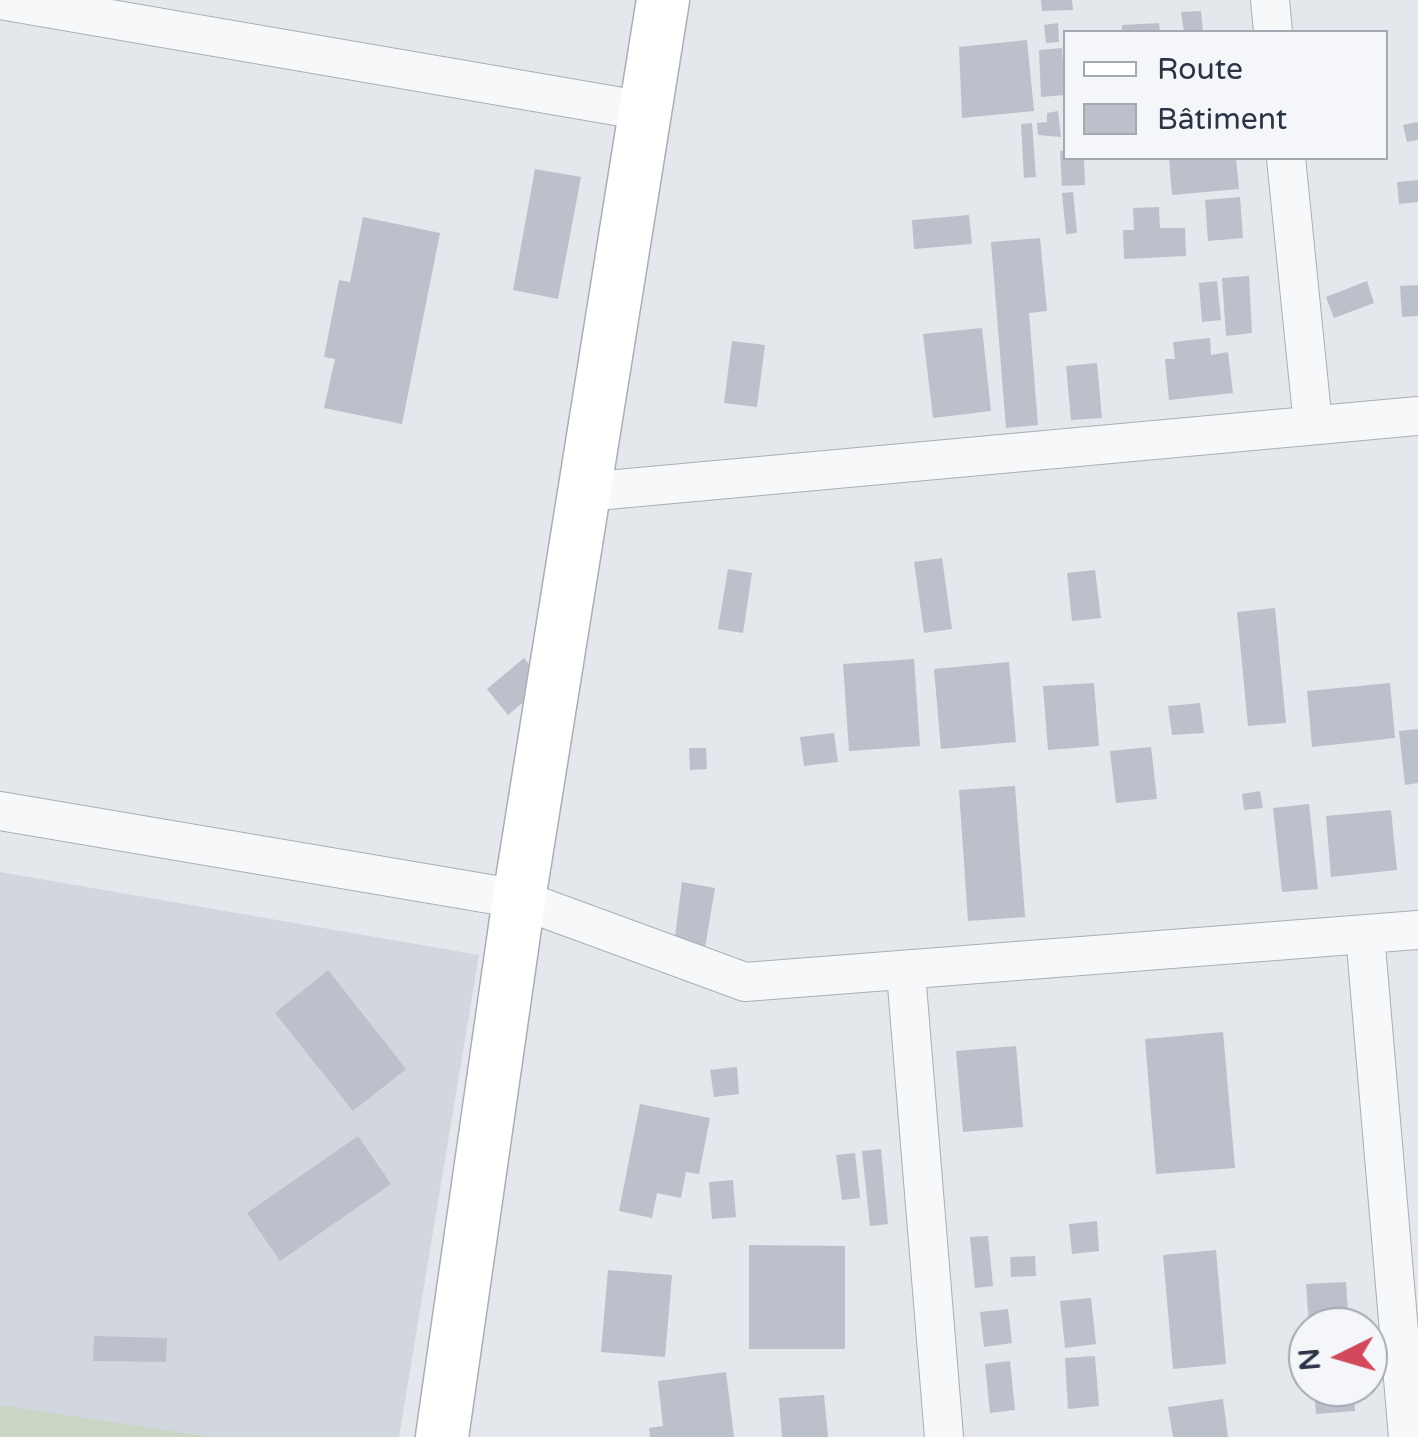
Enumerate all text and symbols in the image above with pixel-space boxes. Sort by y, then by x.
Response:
legend [1063,30,1388,160]
text: Route [1157,51,1243,88]
text: Bâtiment [1157,101,1287,138]
north arrow [1288,1307,1388,1407]
text: N [1292,1347,1328,1372]

